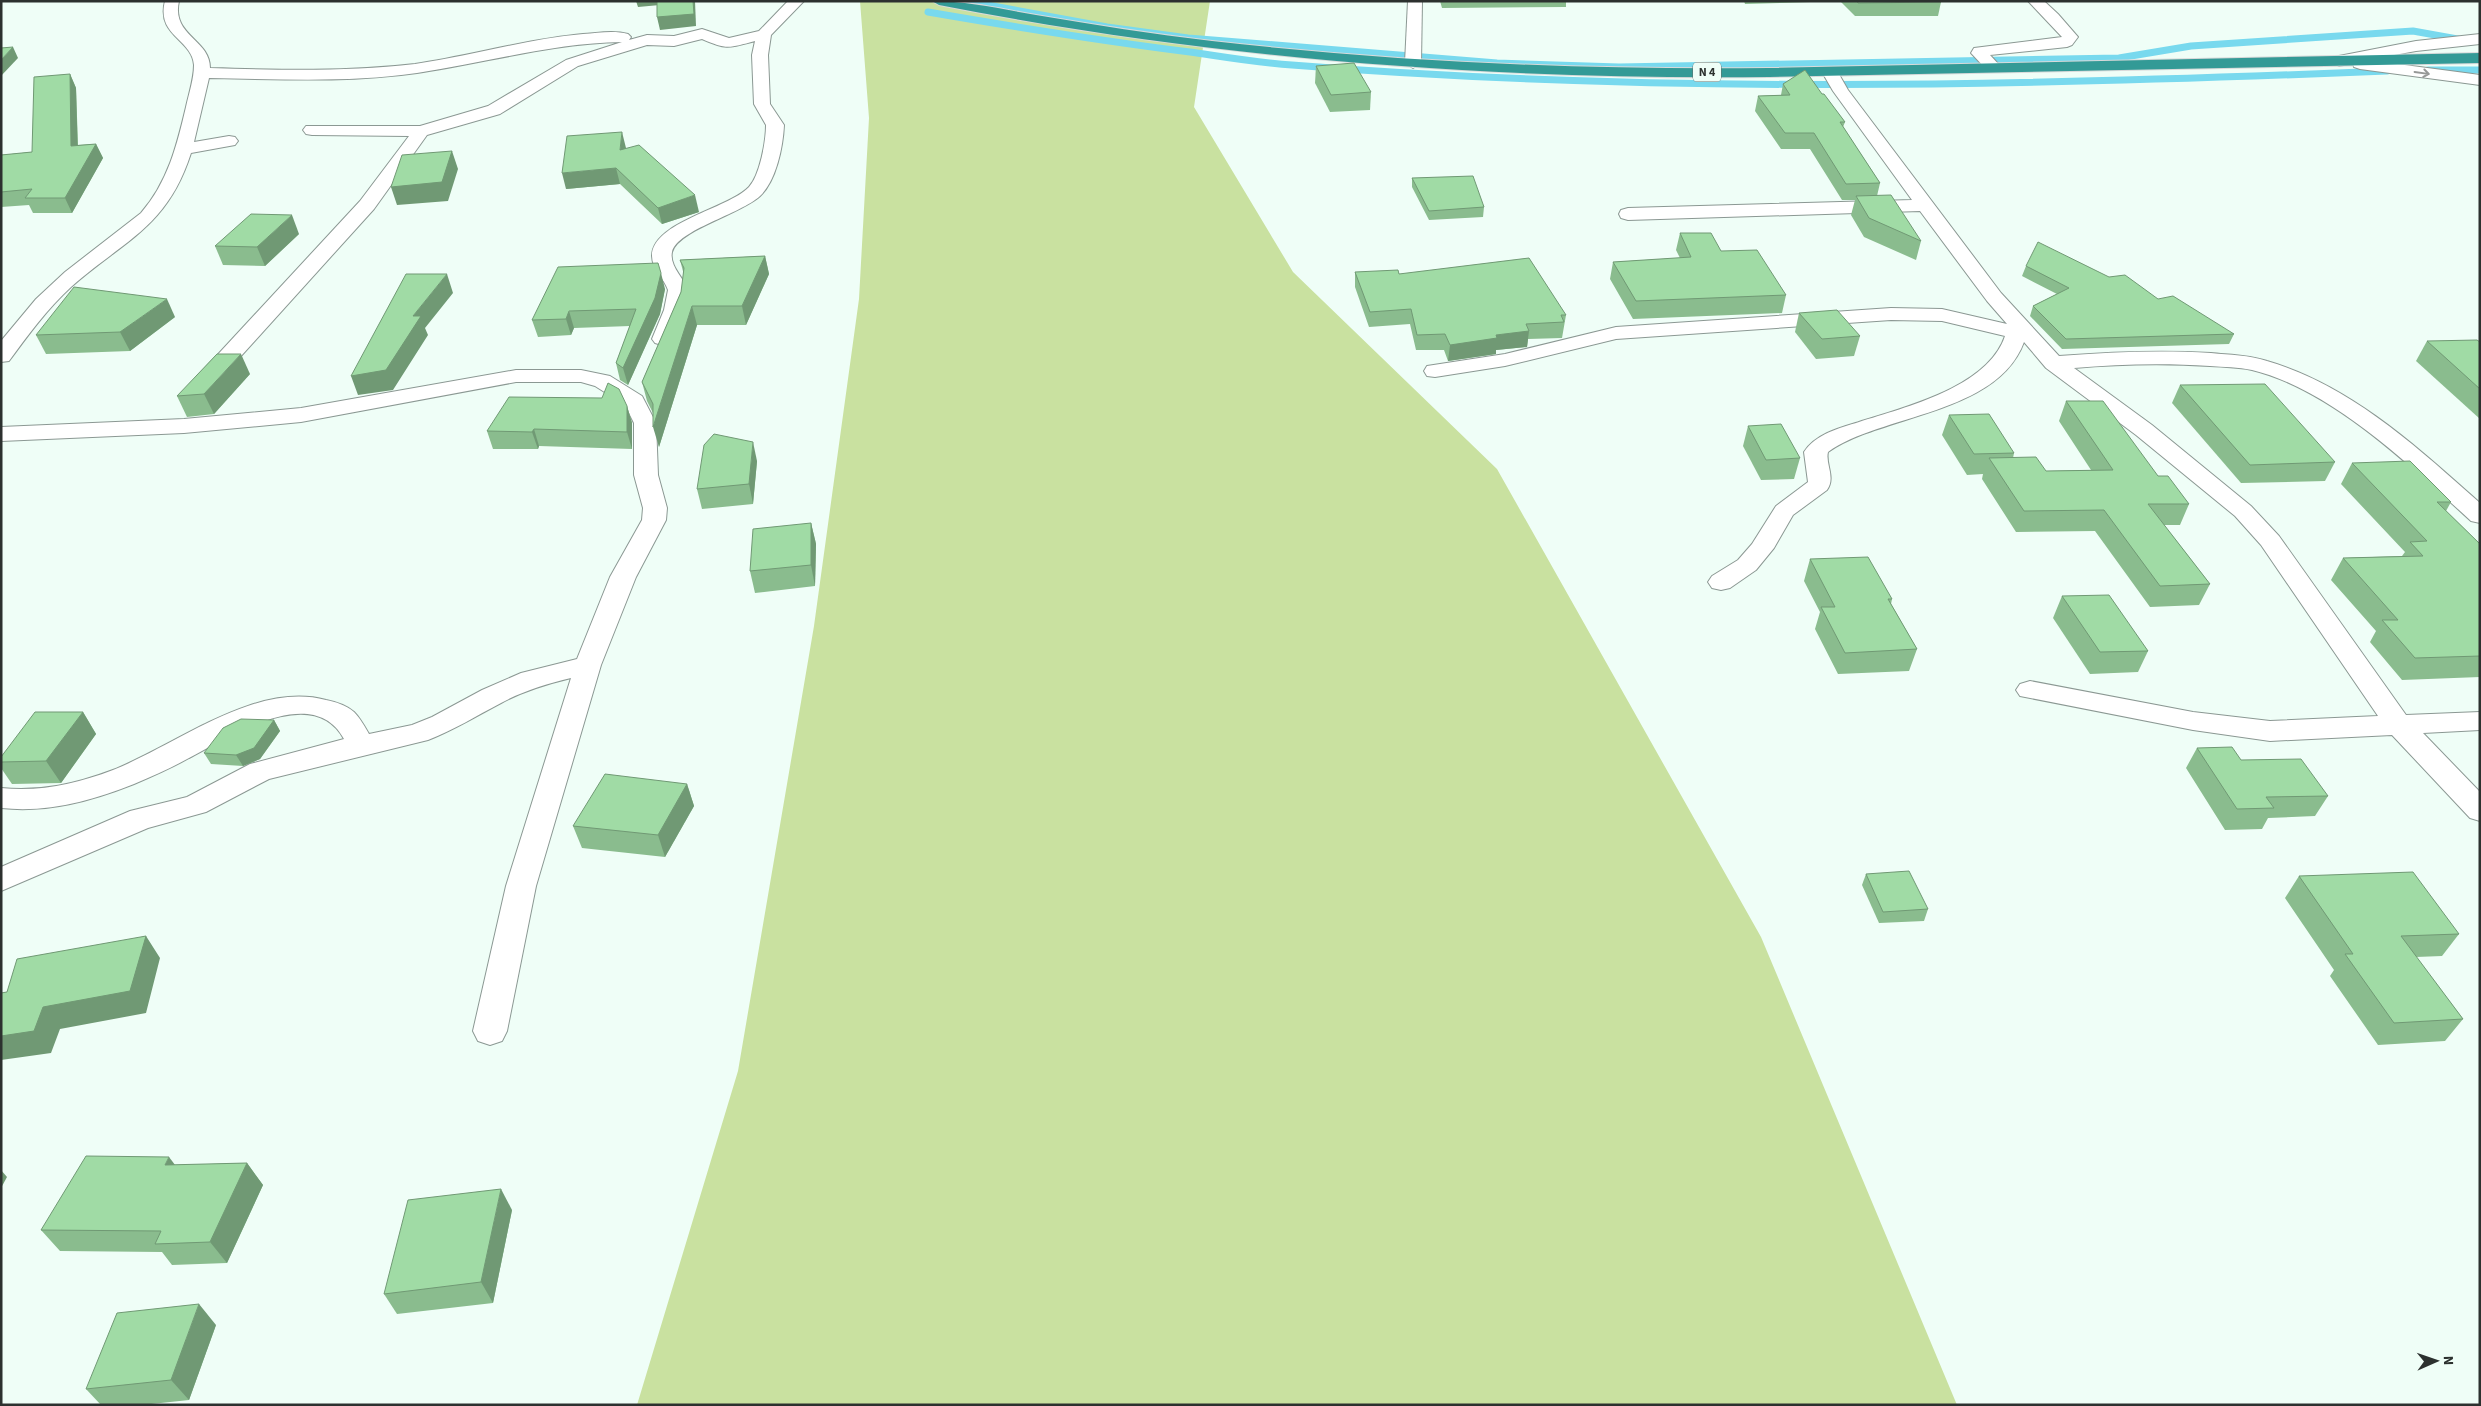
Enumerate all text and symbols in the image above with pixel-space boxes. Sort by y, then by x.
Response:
road number: N 4 [1693,62,1721,82]
one-way arrow [2413,68,2429,78]
north arrow [2411,1336,2461,1386]
text: N [2438,1356,2458,1366]

